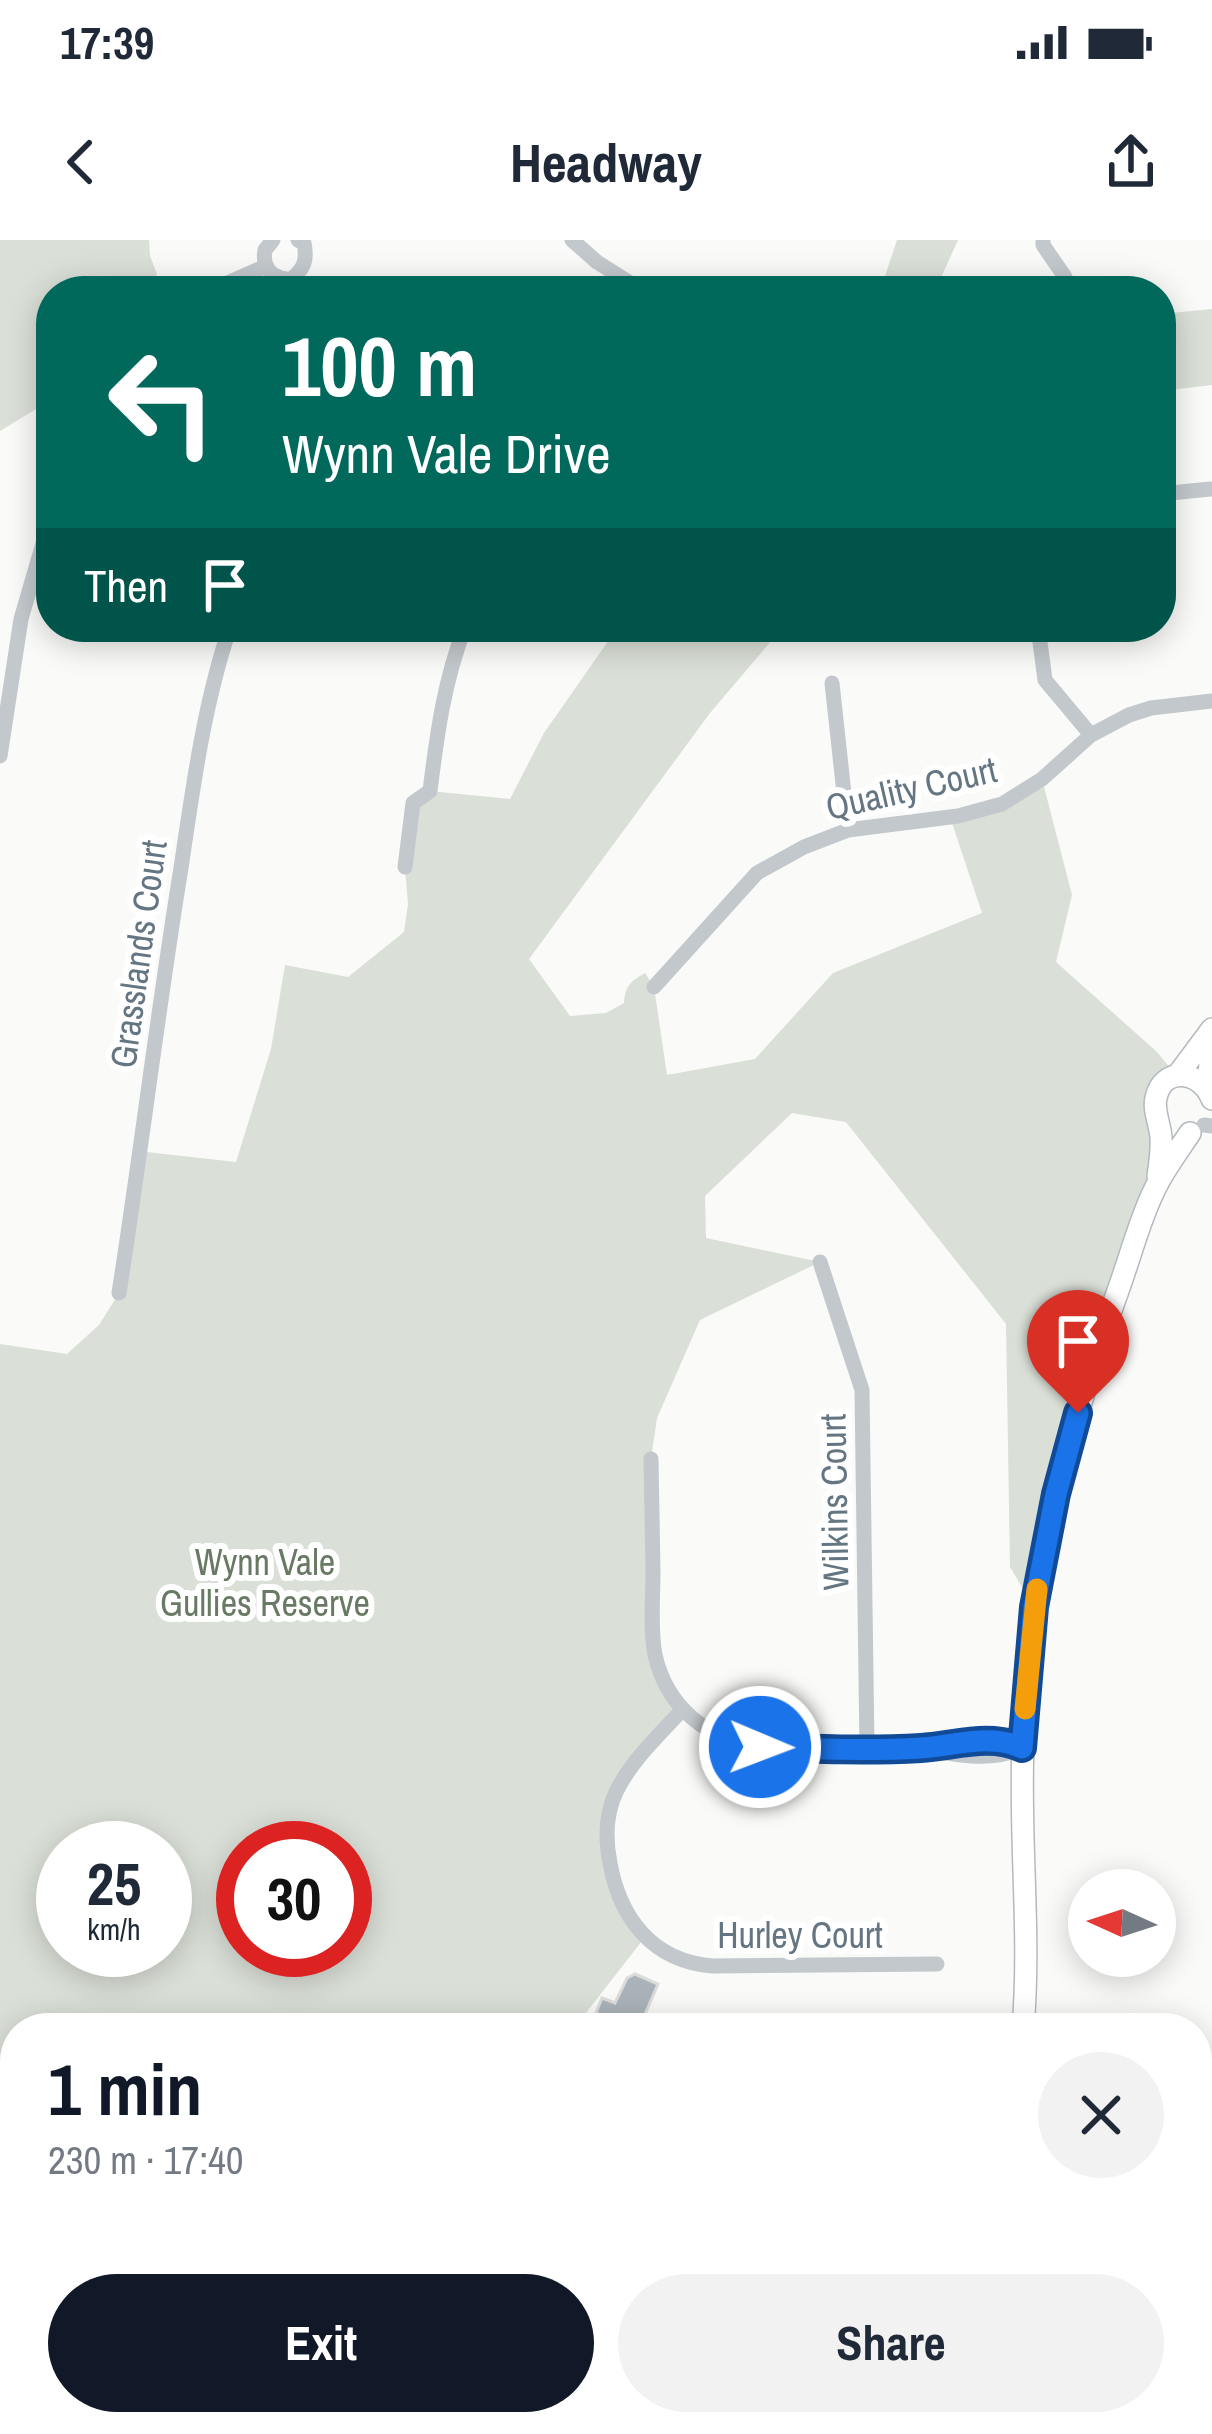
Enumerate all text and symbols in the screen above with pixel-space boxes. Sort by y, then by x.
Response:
text: 17:39 [60,12,154,73]
text: Headway [510,126,702,199]
icon: back [48,129,114,195]
icon: share [1098,129,1164,195]
text: 100 m [282,309,477,422]
icon: left [84,324,240,480]
text: Wynn Vale Drive [282,417,611,490]
icon: arrive [192,552,258,618]
text: Then [84,555,168,616]
street label: Quality Court [821,745,1001,831]
street label: Grasslands Court [98,837,178,1071]
pin [1027,1290,1129,1413]
icon: arrive [1045,1308,1111,1374]
street label: Wilkins Court [808,1413,860,1591]
park label: Wynn Vale Gullies Reserve [160,1538,370,1627]
position arrow [697,1684,823,1810]
speed limit sign: 30 [216,1821,372,1977]
text: 25 [87,1843,141,1924]
north arrow [1068,1869,1176,1977]
map controls [1068,1869,1176,1977]
text: km/h [87,1909,141,1949]
street label: Hurley Court [717,1911,883,1959]
text: 1 min [48,2040,202,2137]
button: close [1038,2052,1164,2178]
text: 230 m · 17:40 [48,2134,244,2186]
button: Exit [48,2274,594,2412]
button: Share [618,2274,1164,2412]

